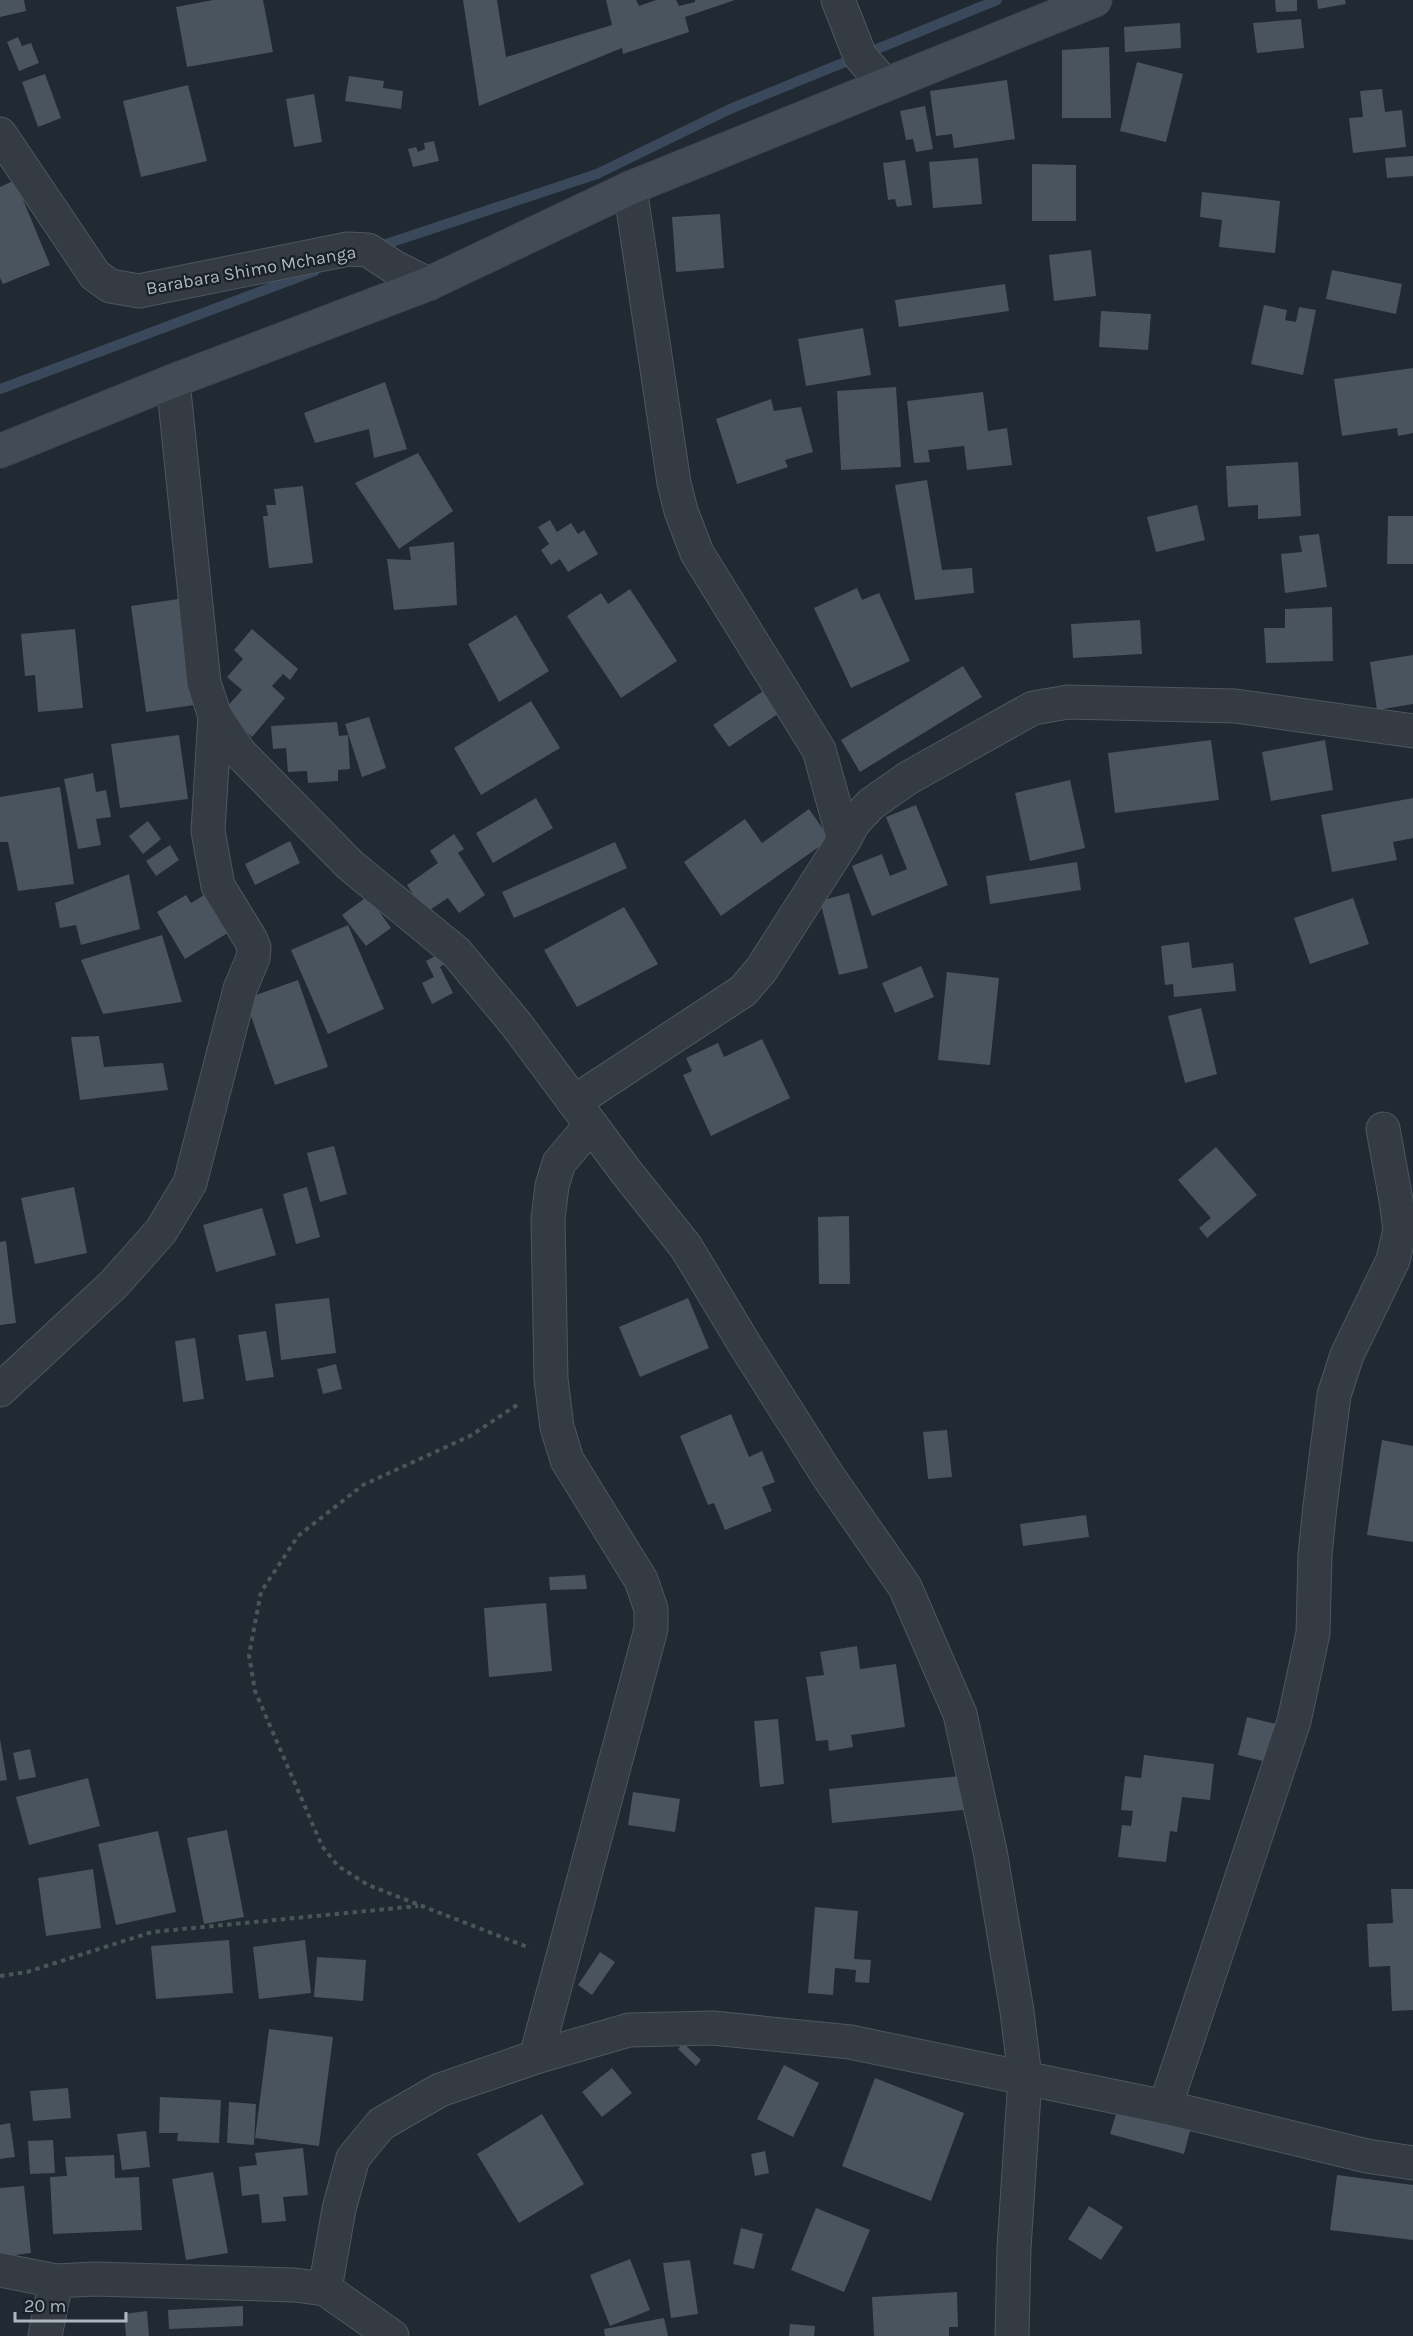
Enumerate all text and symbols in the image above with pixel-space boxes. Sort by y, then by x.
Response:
street label: Barabara Shimo Mchanga [144,241,358,299]
scale bar [15,2285,126,2323]
text: 20 m [24,2295,66,2317]

